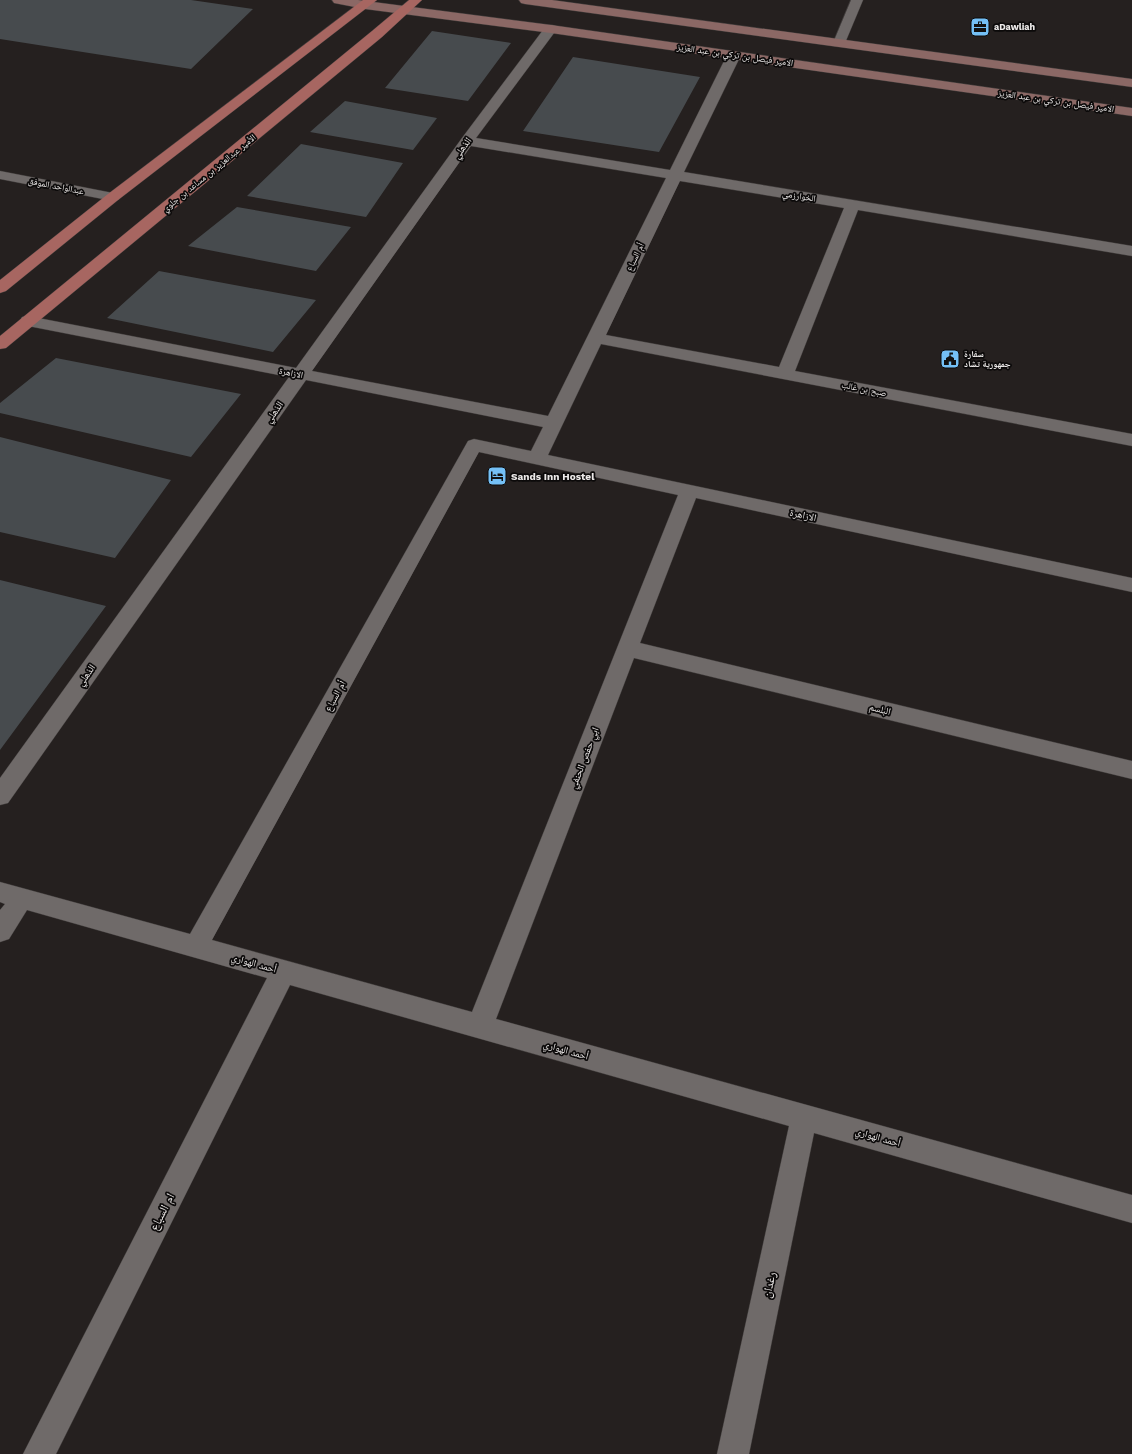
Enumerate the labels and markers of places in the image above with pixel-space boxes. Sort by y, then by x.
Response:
office icon: aDawliah [969,16,991,38]
place label: aDawliah [994,22,1036,32]
public building icon: سفارة جمهورية تشاد [939,348,961,370]
place label: سفارة جمهورية تشاد [964,349,1011,369]
hotel icon: Sands Inn Hostel [486,465,508,487]
place label: Sands Inn Hostel [511,471,595,482]

